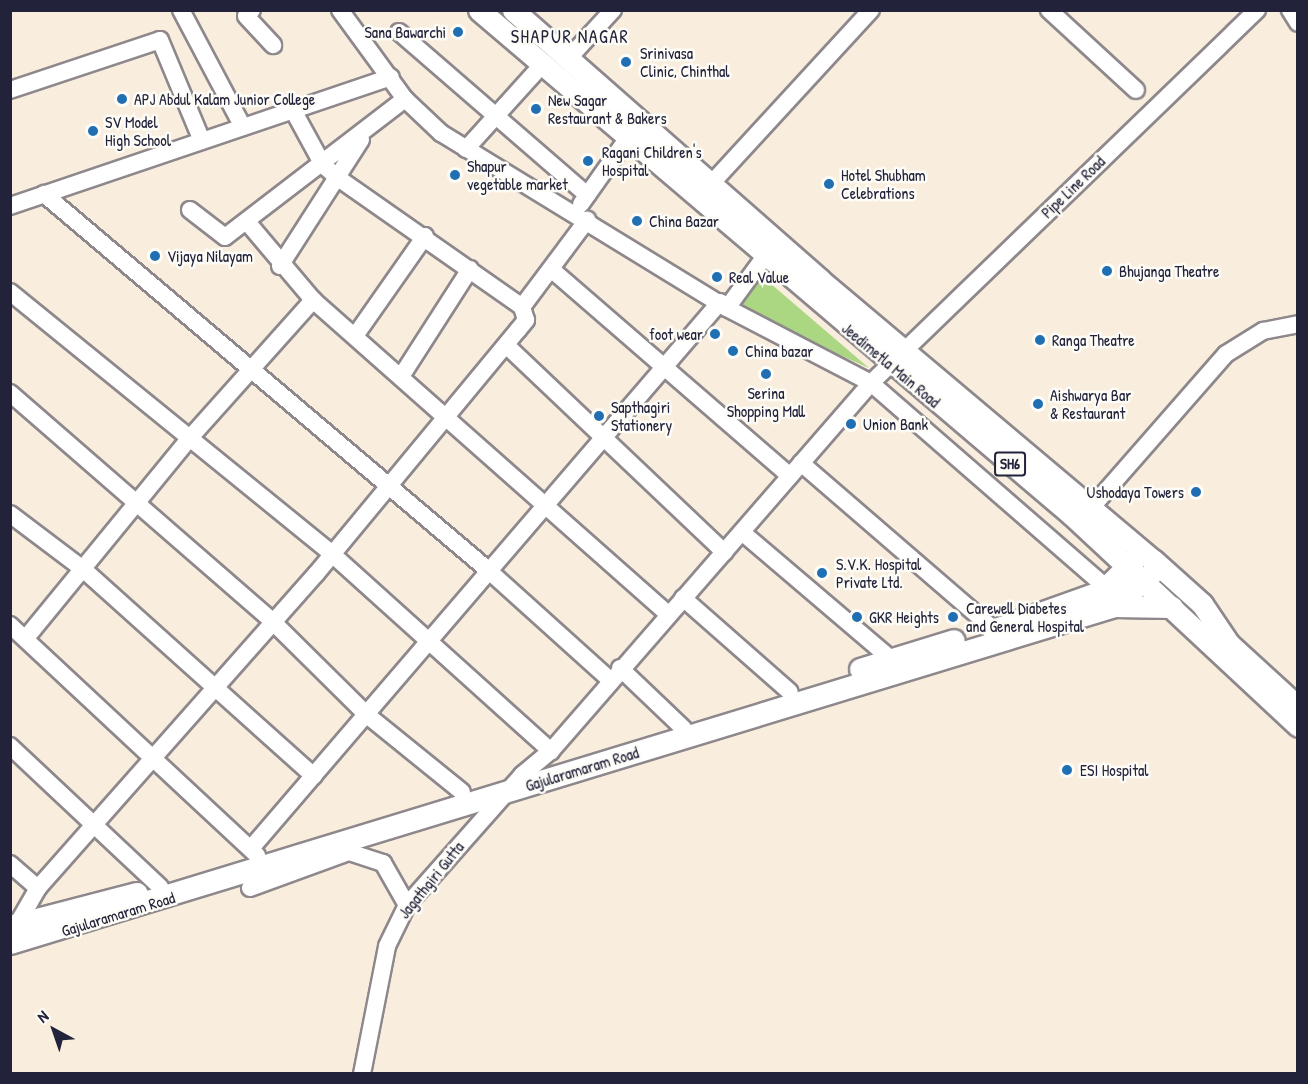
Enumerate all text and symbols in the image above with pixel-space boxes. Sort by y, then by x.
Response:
place label: Sana Bawarchi [364,22,446,42]
marker: Sana Bawarchi [451,25,465,39]
district label: SHAPUR NAGAR [511,26,629,48]
place label: Srinivasa Clinic, Chinthal [640,43,730,81]
marker: Srinivasa Clinic, Chinthal [617,53,635,71]
place label: APJ Abdul Kalam Junior College [134,89,315,109]
place label: New Sagar Restaurant & Bakers [548,90,667,128]
marker: APJ Abdul Kalam Junior College [115,92,129,106]
marker: New Sagar Restaurant & Bakers [529,102,543,116]
place label: SV Model High School [105,112,171,150]
marker: SV Model High School [86,124,100,138]
place label: Ragani Children's Hospital [602,142,702,180]
marker: Ragani Children's Hospital [579,152,597,170]
street label: Pipe Line Road [1037,152,1109,222]
place label: Shapur vegetable market [467,156,568,194]
place label: Hotel Shubham Celebrations [841,165,926,203]
marker: Shapur vegetable market [448,168,462,182]
marker: Hotel Shubham Celebrations [822,177,836,191]
place label: China Bazar [649,211,719,231]
marker: China Bazar [630,214,644,228]
place label: Vijaya Nilayam [167,246,253,266]
marker: Vijaya Nilayam [148,249,162,263]
place label: Bhujanga Theatre [1119,261,1219,281]
marker: Bhujanga Theatre [1100,264,1114,278]
place label: Real Value [729,267,789,287]
marker: Real Value [710,270,724,284]
street label: Jeedimetla Main Road [838,318,944,412]
place label: foot wear [649,324,703,344]
marker: foot wear [708,327,722,341]
place label: Ranga Theatre [1052,330,1135,350]
marker: Ranga Theatre [1033,333,1047,347]
place label: China bazar [745,341,813,361]
marker: China bazar [726,344,740,358]
marker: Serina Shopping Mall [759,367,773,381]
place label: Serina Shopping Mall [727,383,805,421]
place label: Aishwarya Bar & Restaurant [1050,385,1131,423]
place label: Sapthagiri Stationery [611,397,672,435]
marker: Aishwarya Bar & Restaurant [1031,397,1045,411]
marker: Sapthagiri Stationery [592,409,606,423]
place label: Union Bank [863,414,928,434]
marker: Union Bank [844,417,858,431]
road number: SH6 [994,452,1026,476]
place label: Ushodaya Towers [1087,482,1184,502]
marker: Ushodaya Towers [1189,485,1203,499]
place label: S.V.K. Hospital Private Ltd. [836,554,921,592]
marker: S.V.K. Hospital Private Ltd. [813,564,831,582]
place label: Carewell Diabetes and General Hospital [966,598,1084,636]
place label: GKR Heights [869,607,939,627]
marker: Carewell Diabetes and General Hospital [944,608,962,626]
marker: GKR Heights [850,610,864,624]
street label: Gajularamaram Road [523,743,641,795]
place label: ESI Hospital [1080,760,1148,780]
marker: ESI Hospital [1058,761,1076,779]
street label: Jagathgiri Gutta [394,838,468,922]
street label: Gajularamaram Road [59,888,177,940]
north arrow [24,1000,84,1060]
text: N [32,1005,53,1027]

